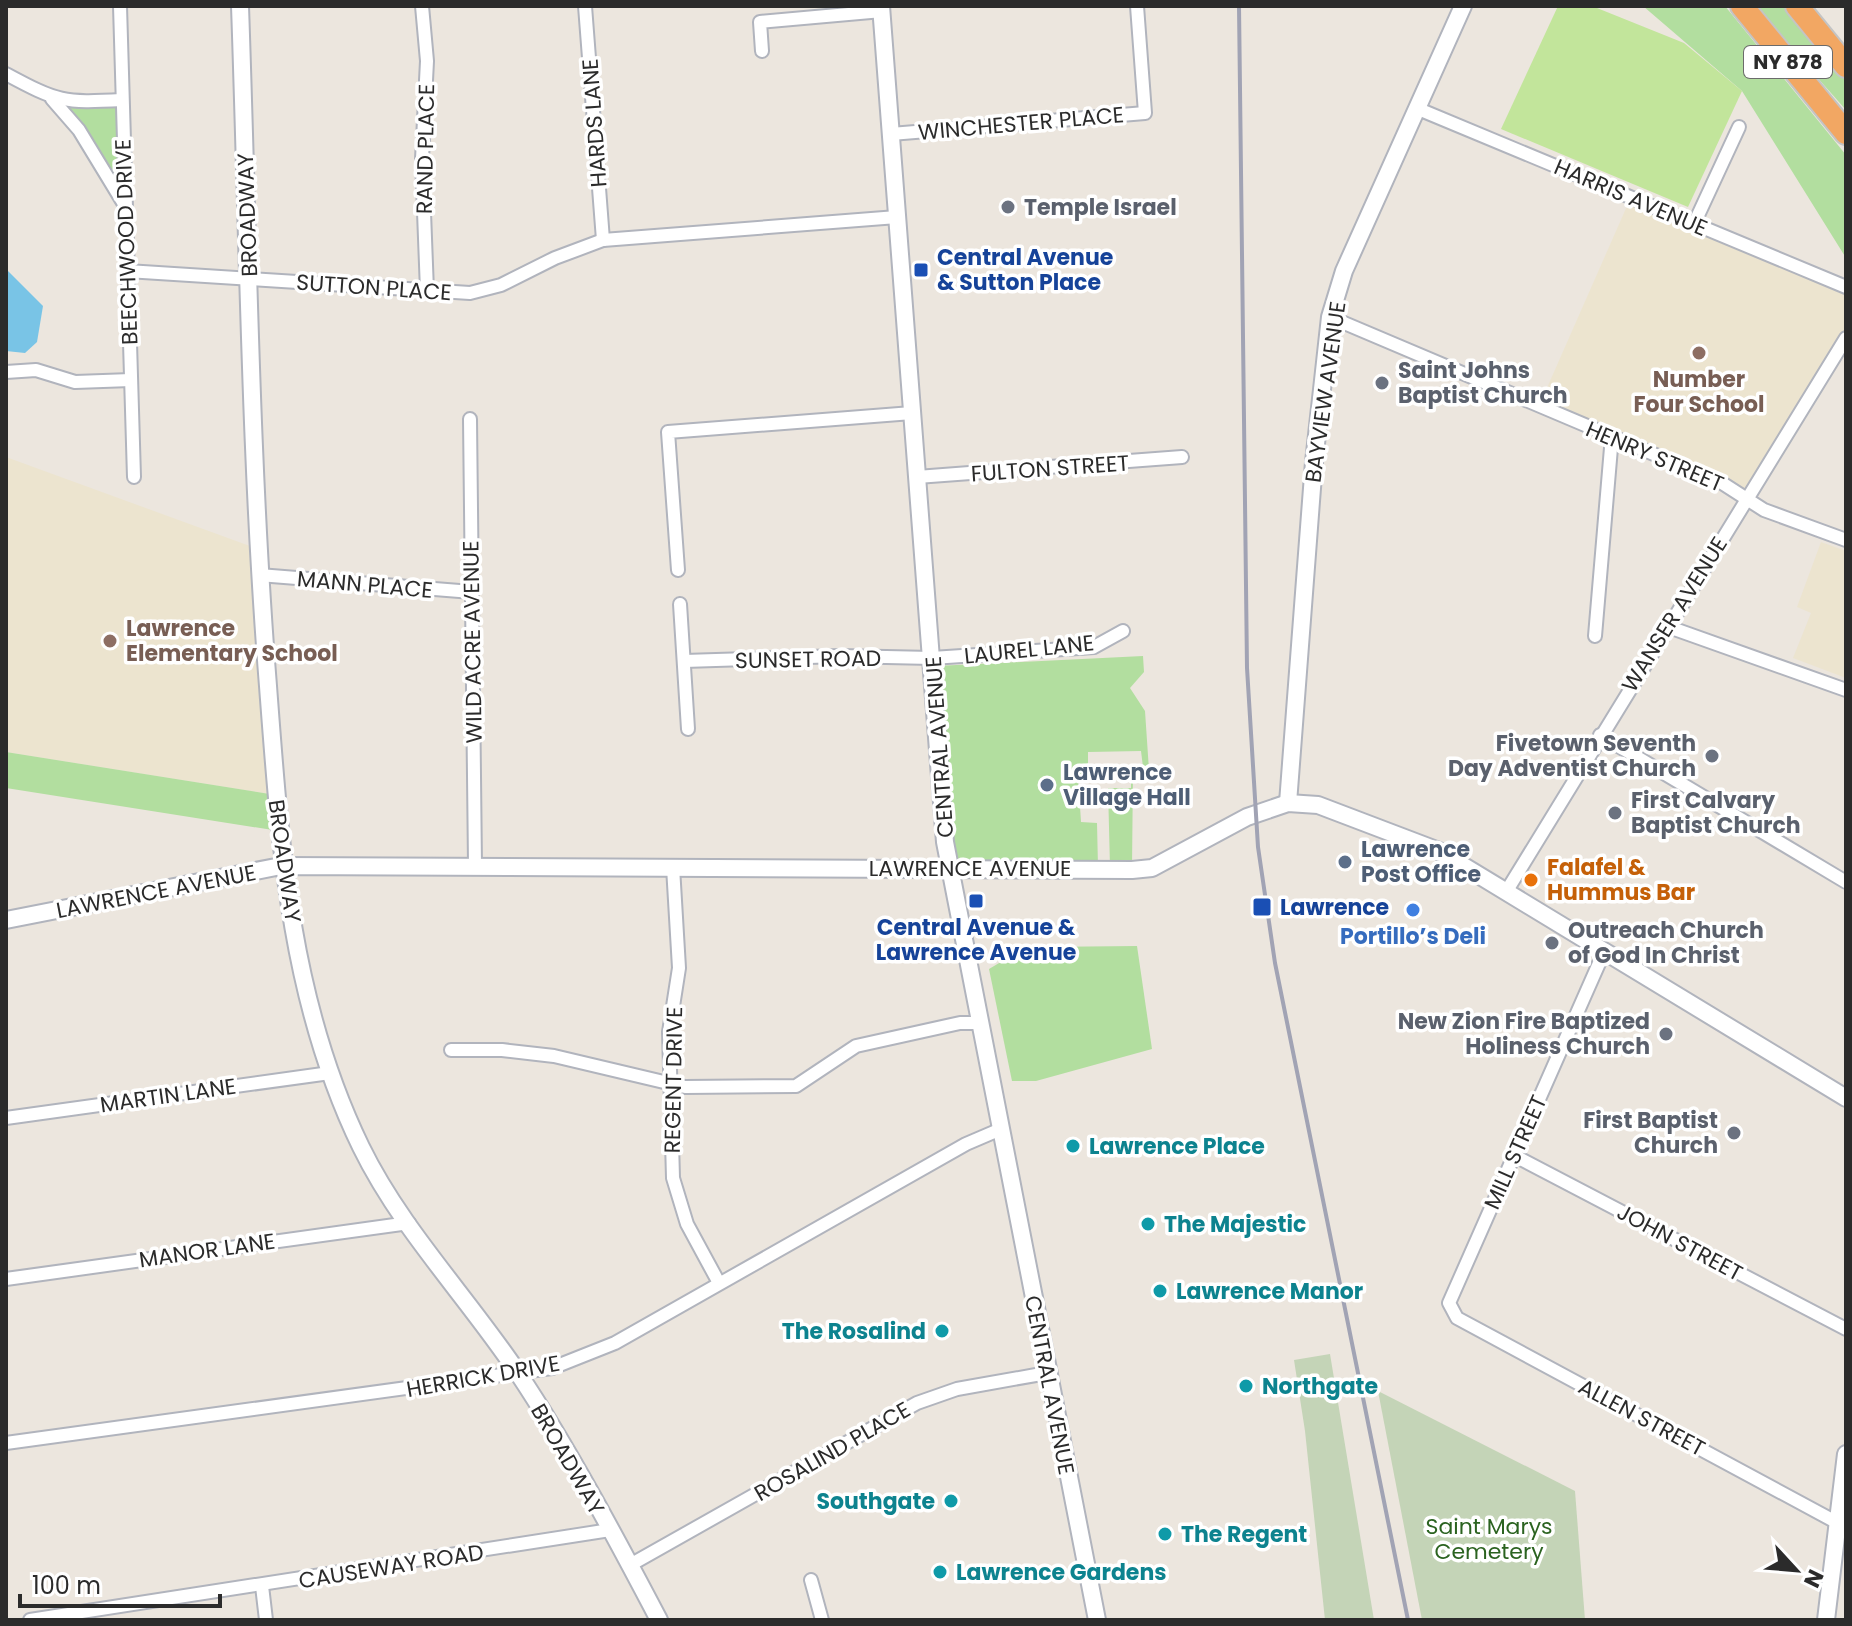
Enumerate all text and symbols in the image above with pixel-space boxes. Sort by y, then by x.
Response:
road number: NY 878 [1744,46,1832,78]
street label: HARDS LANE [575,58,614,188]
street label: RAND PLACE [409,84,442,214]
street label: WINCHESTER PLACE [917,99,1125,148]
street label: BEECHWOOD DRIVE [107,138,146,346]
street label: HARRIS AVENUE [1549,151,1712,244]
street label: BROADWAY [230,152,265,277]
place label: Temple Israel [1024,192,1177,223]
marker: Temple Israel [999,198,1017,216]
place label: Central Avenue & Sutton Place [937,242,1113,298]
marker: Central Avenue & Sutton Place [912,261,930,279]
street label: SUTTON PLACE [295,267,453,308]
street label: BAYVIEW AVENUE [1297,299,1354,485]
marker: Number Four School [1690,344,1708,362]
place label: Saint Johns Baptist Church [1398,355,1568,411]
place label: Number Four School [1633,364,1765,420]
marker: Saint Johns Baptist Church [1373,374,1391,392]
street label: HENRY STREET [1581,414,1728,499]
street label: FULTON STREET [970,447,1130,489]
street label: WANSER AVENUE [1614,531,1735,698]
street label: WILD ACRE AVENUE [455,540,490,744]
street label: MANN PLACE [296,563,434,606]
place label: Lawrence Elementary School [126,613,338,669]
street label: LAUREL LANE [963,627,1095,672]
marker: Lawrence Elementary School [101,632,119,650]
street label: SUNSET ROAD [735,643,881,676]
street label: CENTRAL AVENUE [918,655,961,839]
place label: Fivetown Seventh Day Adventist Church [1448,728,1696,784]
marker: Fivetown Seventh Day Adventist Church [1703,747,1721,765]
place label: Lawrence Village Hall [1063,757,1191,813]
marker: Lawrence Village Hall [1038,776,1056,794]
place label: First Calvary Baptist Church [1631,785,1801,841]
street label: BROADWAY [261,798,308,925]
marker: First Calvary Baptist Church [1606,804,1624,822]
place label: Lawrence Post Office [1361,834,1481,890]
place label: Falafel & Hummus Bar [1547,852,1695,908]
street label: LAWRENCE AVENUE [869,853,1071,884]
marker: Lawrence Post Office [1336,853,1354,871]
street label: LAWRENCE AVENUE [54,857,259,926]
marker: Falafel & Hummus Bar [1522,871,1540,889]
marker: Central Avenue & Lawrence Avenue [967,892,985,910]
place label: Lawrence [1280,892,1389,923]
marker: Lawrence [1251,896,1273,918]
marker: Portillo’s Deli [1404,901,1422,919]
place label: Central Avenue & Lawrence Avenue [876,912,1076,968]
place label: Outreach Church of God In Christ [1568,915,1764,971]
place label: Portillo’s Deli [1340,921,1486,952]
marker: Outreach Church of God In Christ [1543,934,1561,952]
street label: REGENT DRIVE [657,1006,690,1154]
place label: New Zion Fire Baptized Holiness Church [1398,1006,1650,1062]
marker: New Zion Fire Baptized Holiness Church [1657,1025,1675,1043]
street label: MARTIN LANE [98,1071,238,1120]
street label: MILL STREET [1477,1090,1554,1214]
place label: First Baptist Church [1583,1105,1718,1161]
marker: First Baptist Church [1725,1124,1743,1142]
place label: Lawrence Place [1089,1131,1265,1162]
marker: Lawrence Place [1064,1137,1082,1155]
street label: JOHN STREET [1611,1196,1748,1289]
place label: The Majestic [1164,1209,1306,1240]
marker: The Majestic [1139,1215,1157,1233]
street label: MANOR LANE [137,1226,277,1275]
place label: Lawrence Manor [1176,1276,1363,1307]
marker: Lawrence Manor [1151,1282,1169,1300]
street label: CENTRAL AVENUE [1017,1293,1082,1477]
place label: The Rosalind [782,1316,926,1347]
marker: The Rosalind [933,1322,951,1340]
street label: HERRICK DRIVE [404,1348,562,1405]
place label: Northgate [1262,1371,1378,1402]
street label: ALLEN STREET [1573,1371,1711,1464]
marker: Northgate [1237,1377,1255,1395]
street label: ROSALIND PLACE [748,1394,916,1509]
street label: BROADWAY [523,1398,612,1521]
place label: Southgate [817,1486,935,1517]
marker: Southgate [942,1492,960,1510]
park label: Saint Marys Cemetery [1425,1511,1553,1567]
place label: The Regent [1181,1519,1307,1550]
marker: The Regent [1156,1525,1174,1543]
north arrow [1756,1530,1836,1610]
street label: CAUSEWAY ROAD [296,1537,486,1596]
place label: Lawrence Gardens [956,1557,1167,1588]
scale bar [20,1558,220,1608]
marker: Lawrence Gardens [931,1563,949,1581]
text: N [1796,1564,1831,1593]
text: 100 m [32,1569,101,1602]

